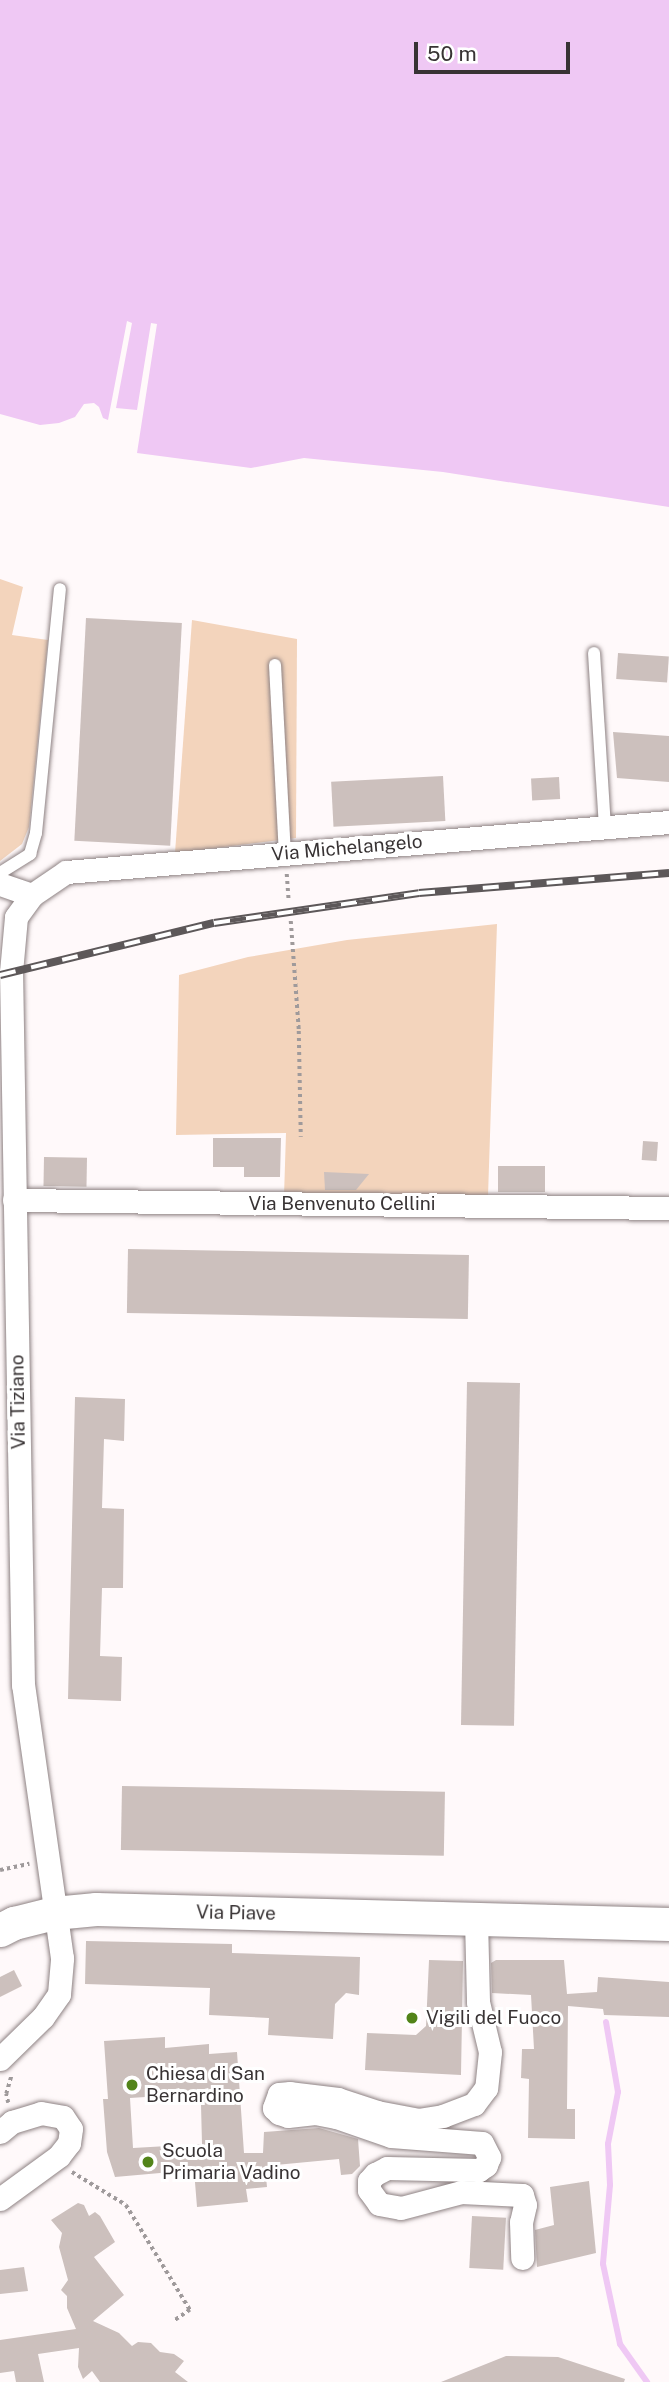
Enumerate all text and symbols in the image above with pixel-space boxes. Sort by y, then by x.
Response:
scale bar [417,28,573,72]
text: 50 m [427,41,477,66]
street label: Via Michelangelo [271,830,423,866]
street label: Via Benvenuto Cellini [249,1193,435,1215]
street label: Via Tiziano [6,1354,30,1450]
street label: Via Piave [196,1901,276,1925]
place label: Vigili del Fuoco [426,2007,561,2029]
marker: Vigili del Fuoco [404,2010,420,2026]
place label: Chiesa di San Bernardino [146,2063,265,2107]
marker: Chiesa di San Bernardino [124,2077,140,2093]
place label: Scuola Primaria Vadino [162,2140,301,2184]
marker: Scuola Primaria Vadino [140,2154,156,2170]

